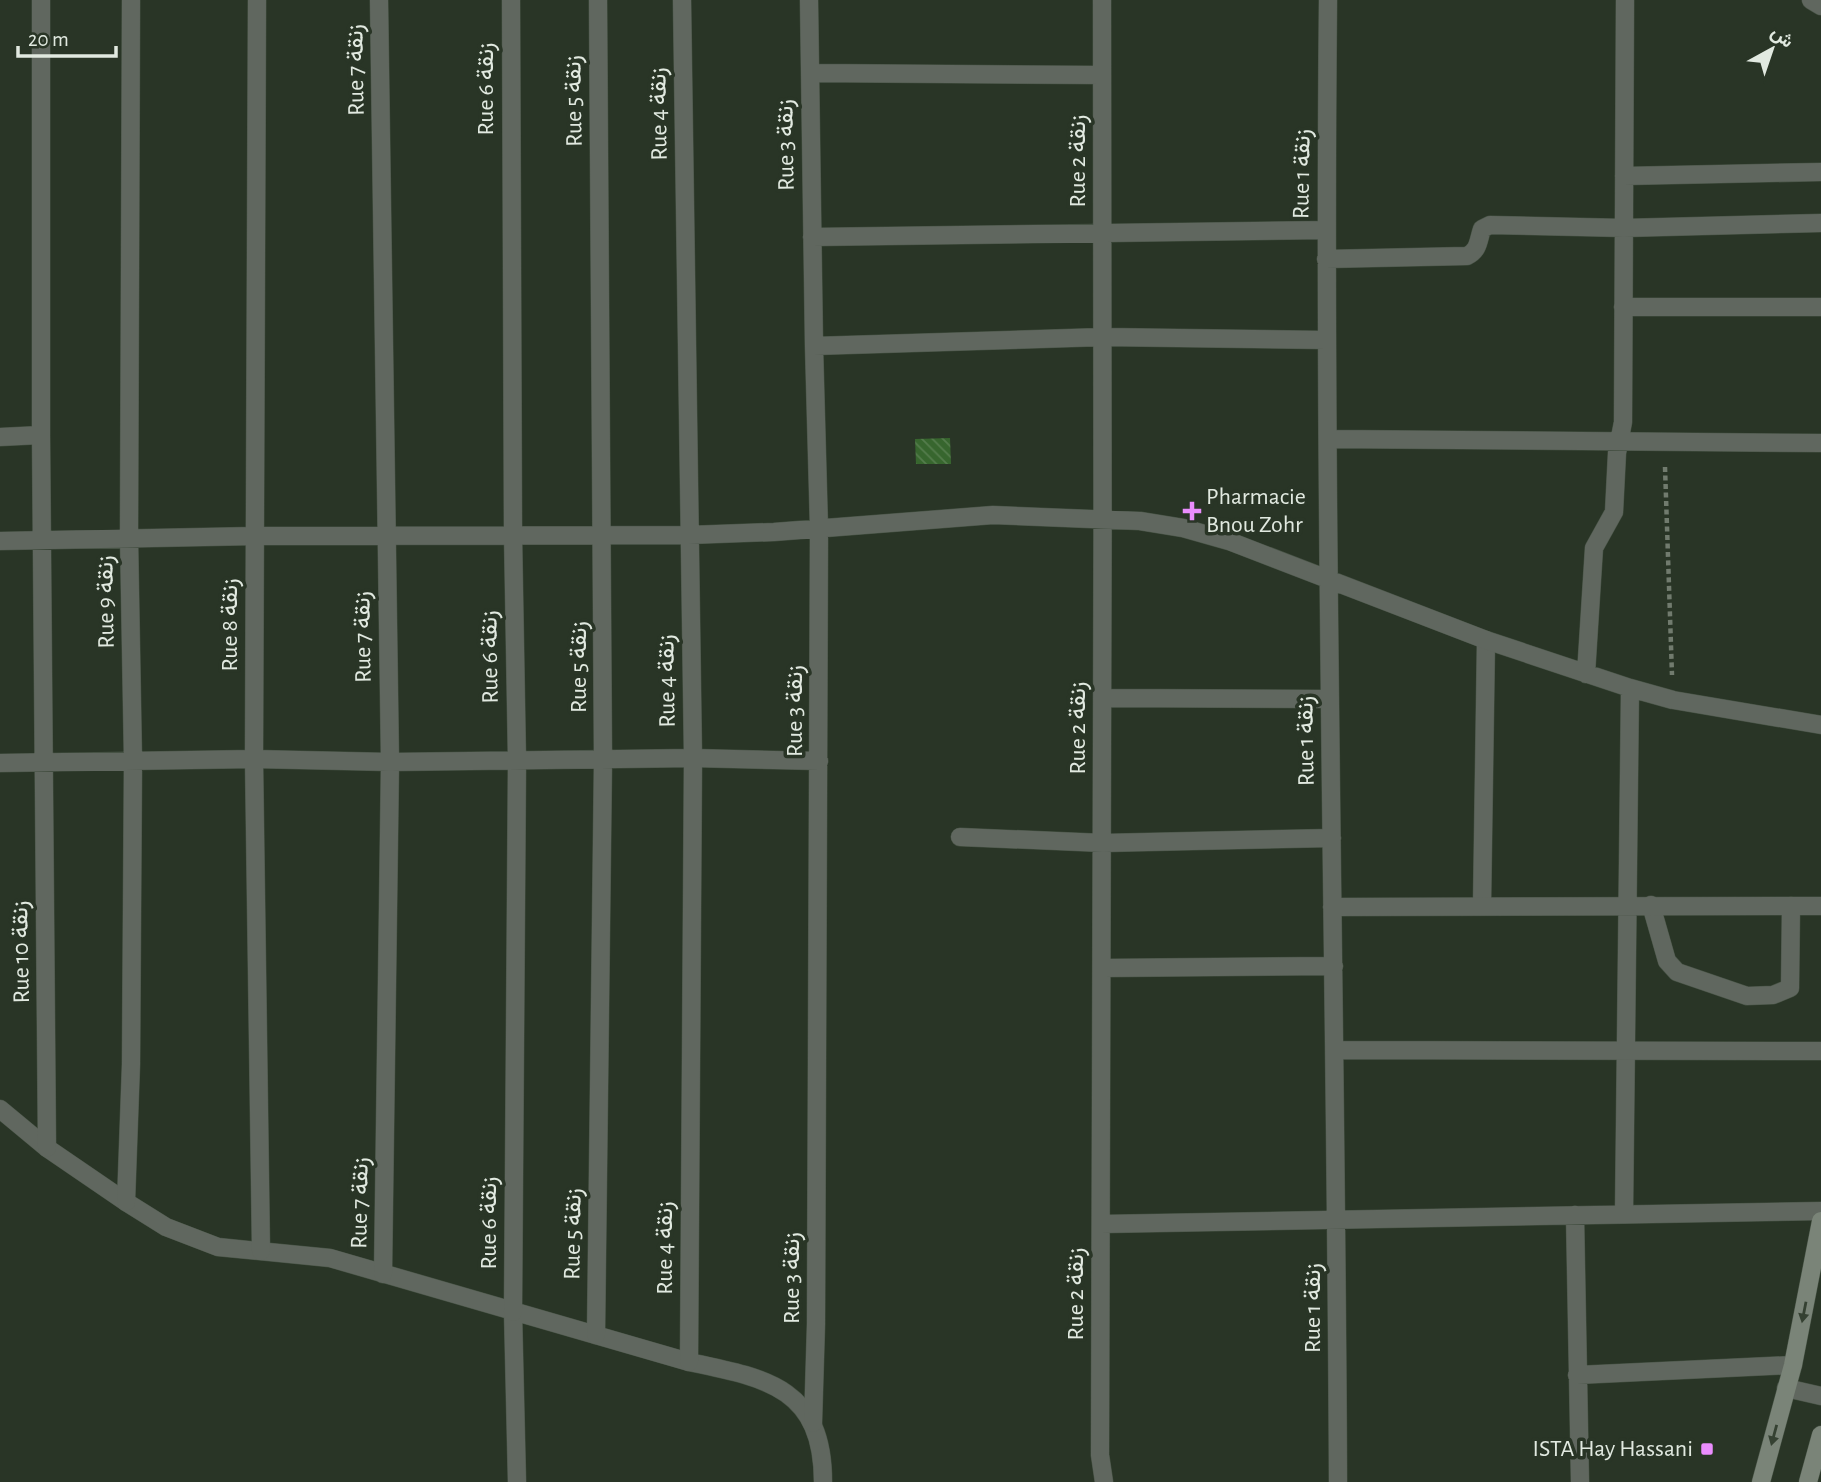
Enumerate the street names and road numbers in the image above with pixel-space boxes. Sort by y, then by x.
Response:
street label: Rue 7 زنقة [343,24,371,116]
street label: Rue 6 زنقة [474,42,500,136]
street label: Rue 5 زنقة [561,55,589,147]
street label: Rue 4 زنقة [646,67,674,161]
street label: Rue 3 زنقة [773,99,801,191]
street label: Rue 2 زنقة [1066,115,1092,207]
street label: Rue 1 زنقة [1289,129,1317,219]
street label: Rue 9 زنقة [93,555,121,649]
street label: Rue 8 زنقة [218,578,244,672]
street label: Rue 7 زنقة [350,591,378,683]
street label: Rue 6 زنقة [477,610,505,704]
street label: Rue 5 زنقة [567,621,593,713]
street label: Rue 4 زنقة [654,634,682,728]
street label: Rue 3 زنقة [783,665,809,757]
street label: Rue 2 زنقة [1066,682,1092,774]
street label: Rue 1 زنقة [1293,696,1321,786]
street label: Rue 10 زنقة [8,900,36,1004]
street label: Rue 7 زنقة [347,1157,375,1249]
street label: Rue 6 زنقة [477,1176,503,1270]
street label: Rue 5 زنقة [560,1188,588,1280]
street label: Rue 4 زنقة [653,1201,679,1295]
street label: Rue 3 زنقة [780,1232,806,1324]
street label: Rue 2 زنقة [1064,1248,1090,1340]
street label: Rue 1 زنقة [1301,1263,1327,1353]

